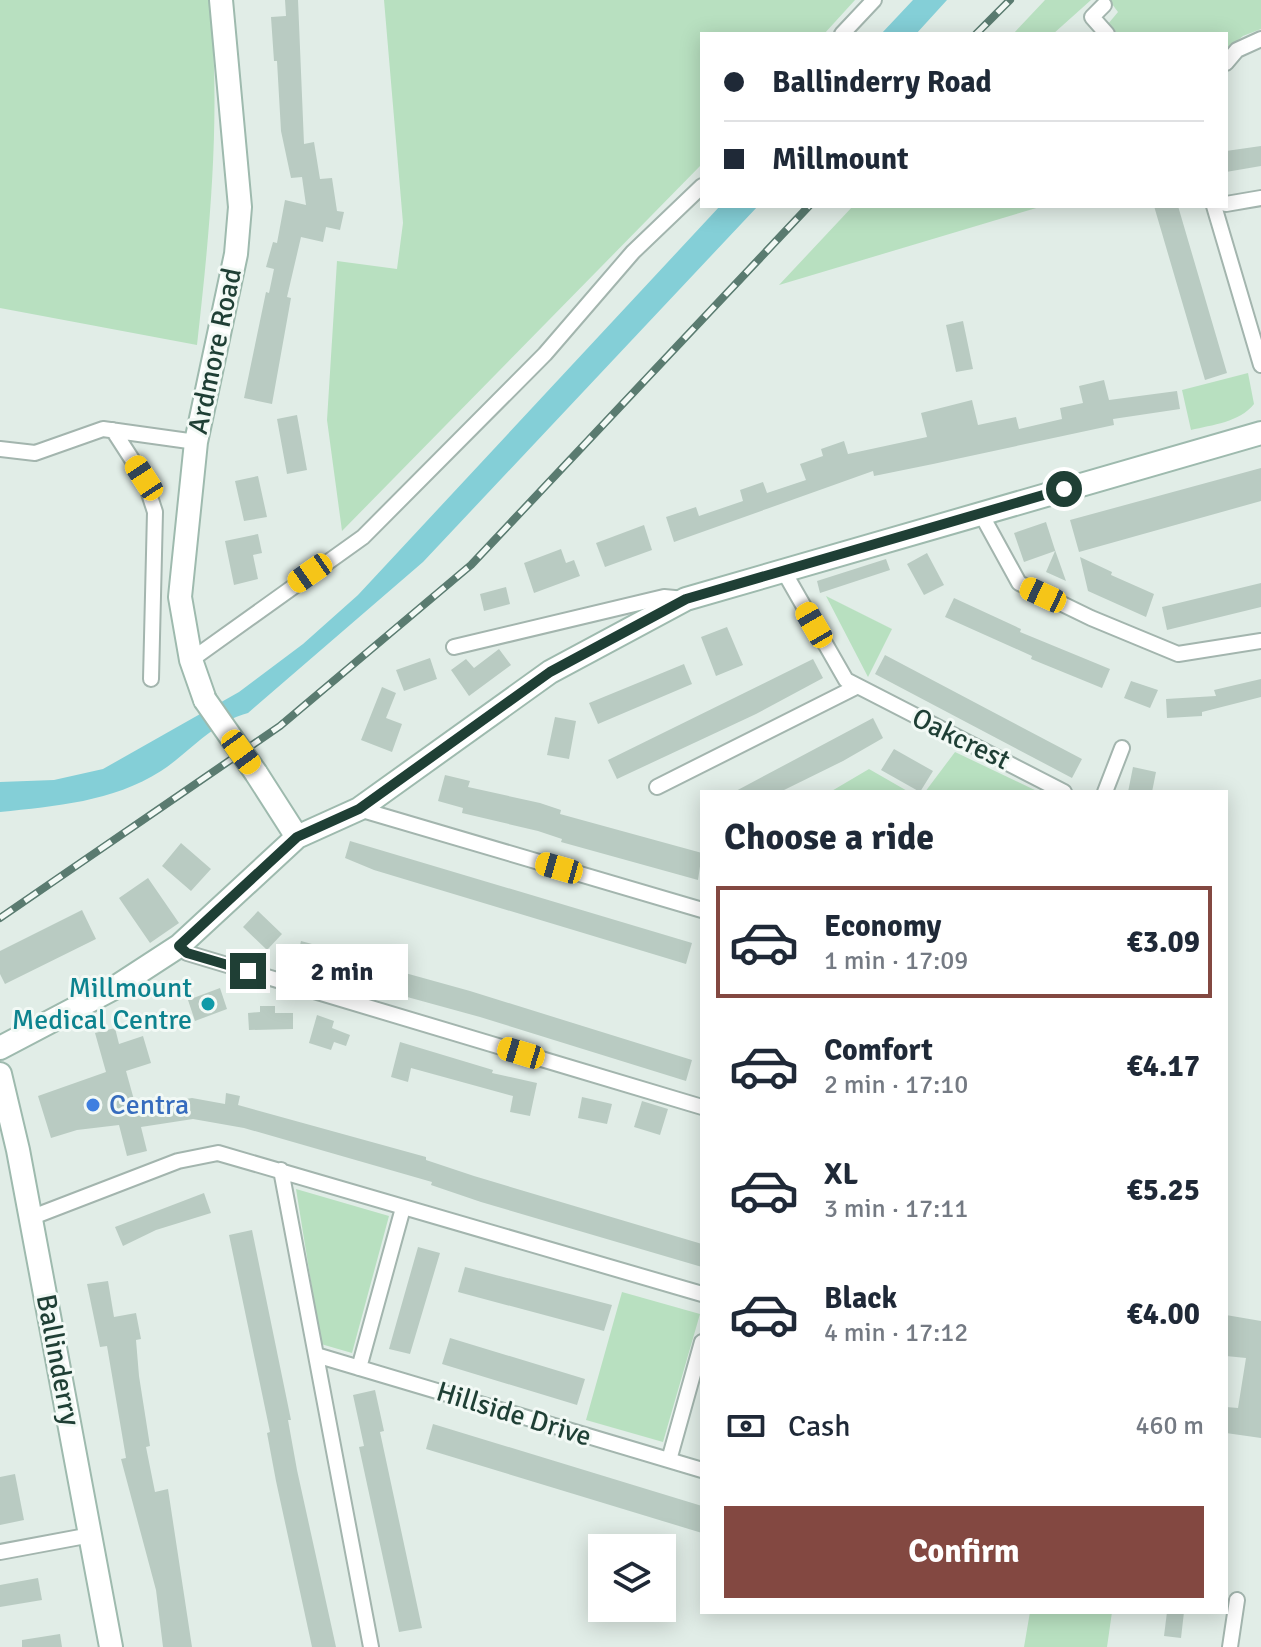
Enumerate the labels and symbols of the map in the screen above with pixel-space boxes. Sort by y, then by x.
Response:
street label: Ardmore Road [181,265,249,437]
car [121,451,167,505]
route start [1046,471,1082,507]
car [283,549,337,597]
car [1016,574,1070,616]
car [792,598,836,652]
street label: Oakcrest [906,701,1016,777]
car [217,726,265,778]
car [533,850,585,886]
callout: 2 min [276,943,408,999]
route end [230,953,266,989]
place label: Millmount Medical Centre [12,971,192,1037]
marker: Millmount Medical Centre [199,995,217,1013]
car [495,1035,547,1071]
place label: Centra [109,1088,189,1122]
marker: Centra [84,1096,102,1114]
street label: Ballinderry [29,1291,87,1429]
street label: Hillside Drive [432,1374,596,1454]

